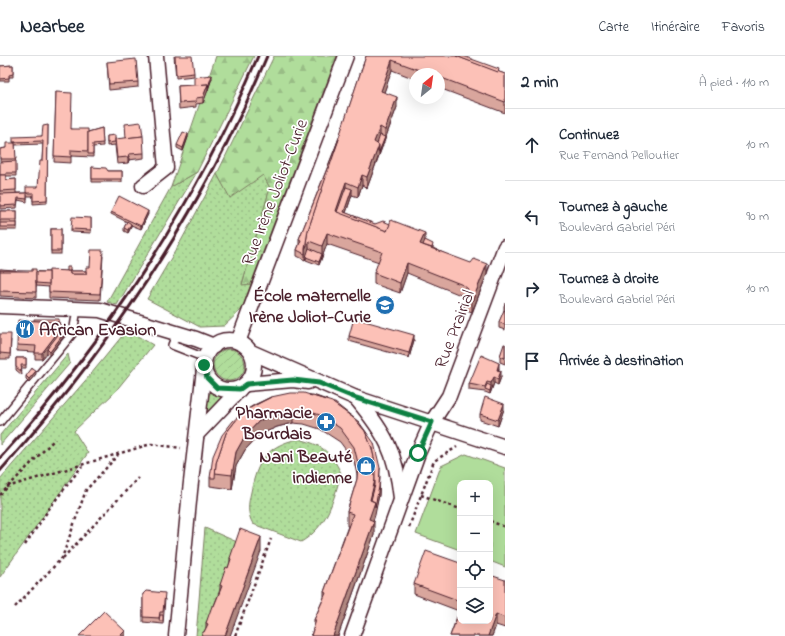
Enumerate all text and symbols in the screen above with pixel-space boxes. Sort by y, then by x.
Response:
text: Nearbee [20,14,85,41]
text: Carte [598,17,629,38]
text: Itinéraire [651,17,700,38]
text: Favoris [722,17,765,38]
north arrow [409,68,445,104]
text: 2 min [521,70,558,95]
text: À pied · 110 m [699,73,769,92]
street label: Rue Irène Joliot-Curie [236,115,316,270]
text: Continuez [559,124,619,146]
icon: ahead [521,134,543,156]
text: 10 m [746,135,769,154]
text: Rue Fernand Pelloutier [559,146,679,165]
text: Tournez à gauche [559,196,667,218]
icon: left [521,206,543,228]
text: 90 m [746,207,769,226]
text: Boulevard Gabriel Péri [559,218,675,237]
text: Tournez à droite [559,268,659,290]
icon: right [521,278,543,300]
text: 10 m [746,279,769,298]
place label: École maternelle Irène Joliot-Curie [249,284,372,331]
street label: Rue Prairial [429,287,483,373]
text: Boulevard Gabriel Péri [559,290,675,309]
school or university icon: École maternelle Irène Joliot-Curie [374,294,396,316]
restaurant icon: African Evasion [14,318,36,340]
place label: African Evasion [39,318,156,344]
icon: arrive [521,350,543,372]
text: Arrivée à destination [559,350,684,372]
route end [195,356,213,374]
place label: Pharmacie Bourdais [236,401,313,448]
pharmacy icon: Pharmacie Bourdais [315,411,337,433]
route start [409,444,427,462]
place label: Nani Beauté indienne [259,445,353,492]
shop icon: Nani Beauté indienne [355,455,377,477]
map controls [457,480,493,624]
button: + [457,480,493,516]
button: − [457,516,493,552]
button: locate [457,552,493,588]
button: layers [457,588,493,624]

